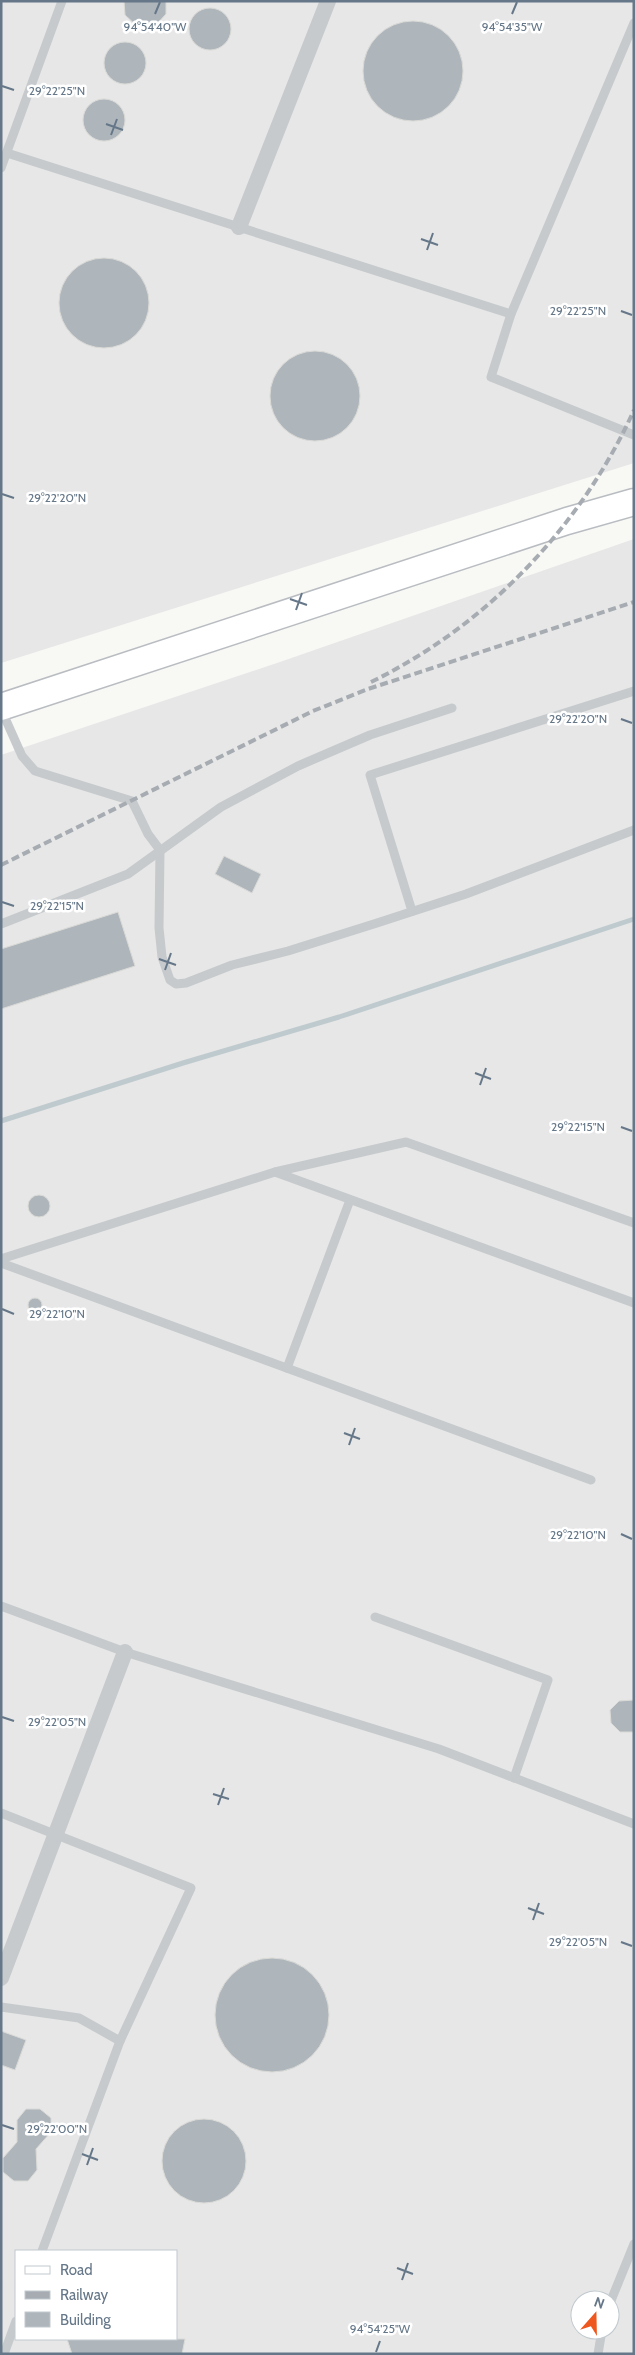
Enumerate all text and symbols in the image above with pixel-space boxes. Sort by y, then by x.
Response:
text: 94°54'40"W [124,19,187,34]
text: 94°54'35"W [482,19,543,34]
text: 29°22'25"N [29,83,85,98]
text: 29°22'25"N [550,303,606,318]
text: 29°22'20"N [28,490,86,505]
text: 29°22'20"N [549,711,607,726]
text: 29°22'15"N [30,898,84,913]
text: 29°22'15"N [551,1119,605,1134]
text: 29°22'10"N [29,1306,85,1321]
text: 29°22'10"N [550,1527,606,1542]
text: 29°22'05"N [28,1714,86,1729]
text: 29°22'05"N [549,1934,607,1949]
text: 29°22'00"N [27,2121,87,2136]
legend [15,2250,178,2340]
text: Road [60,2261,93,2279]
text: Railway [60,2286,109,2304]
north arrow [570,2290,620,2340]
text: N [592,2293,607,2313]
text: Building [60,2311,111,2329]
text: 94°54'25"W [350,2321,411,2336]

